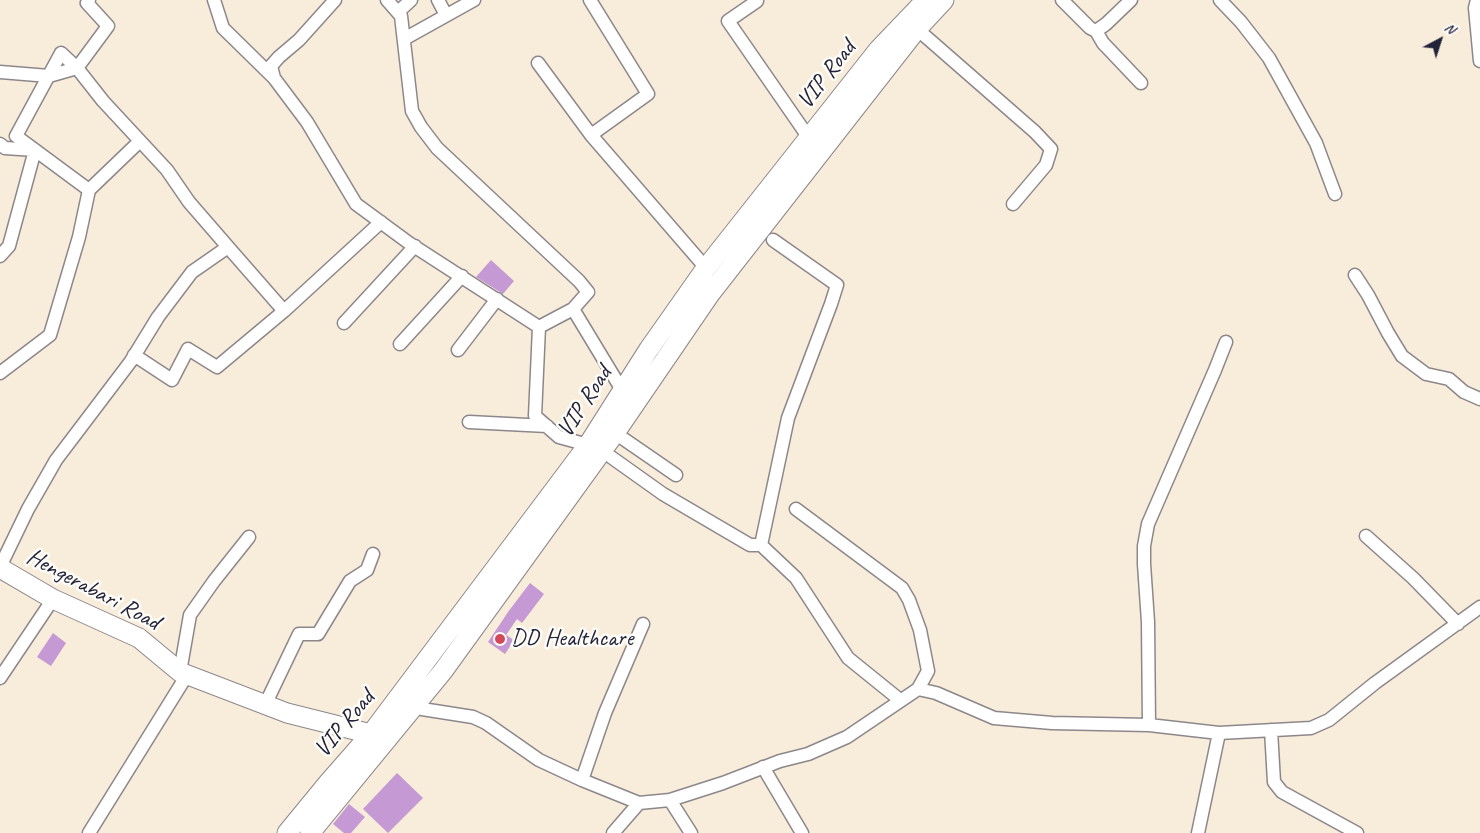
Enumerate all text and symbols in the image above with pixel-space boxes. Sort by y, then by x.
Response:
north arrow [1415,15,1465,65]
text: N [1441,19,1459,37]
street label: VIP Road [791,35,863,115]
street label: VIP Road [551,361,619,443]
street label: Hengerabari Road [21,543,165,637]
place label: DD Healthcare [511,625,633,653]
marker: DD Healthcare [493,632,507,646]
street label: VIP Road [309,685,381,763]

